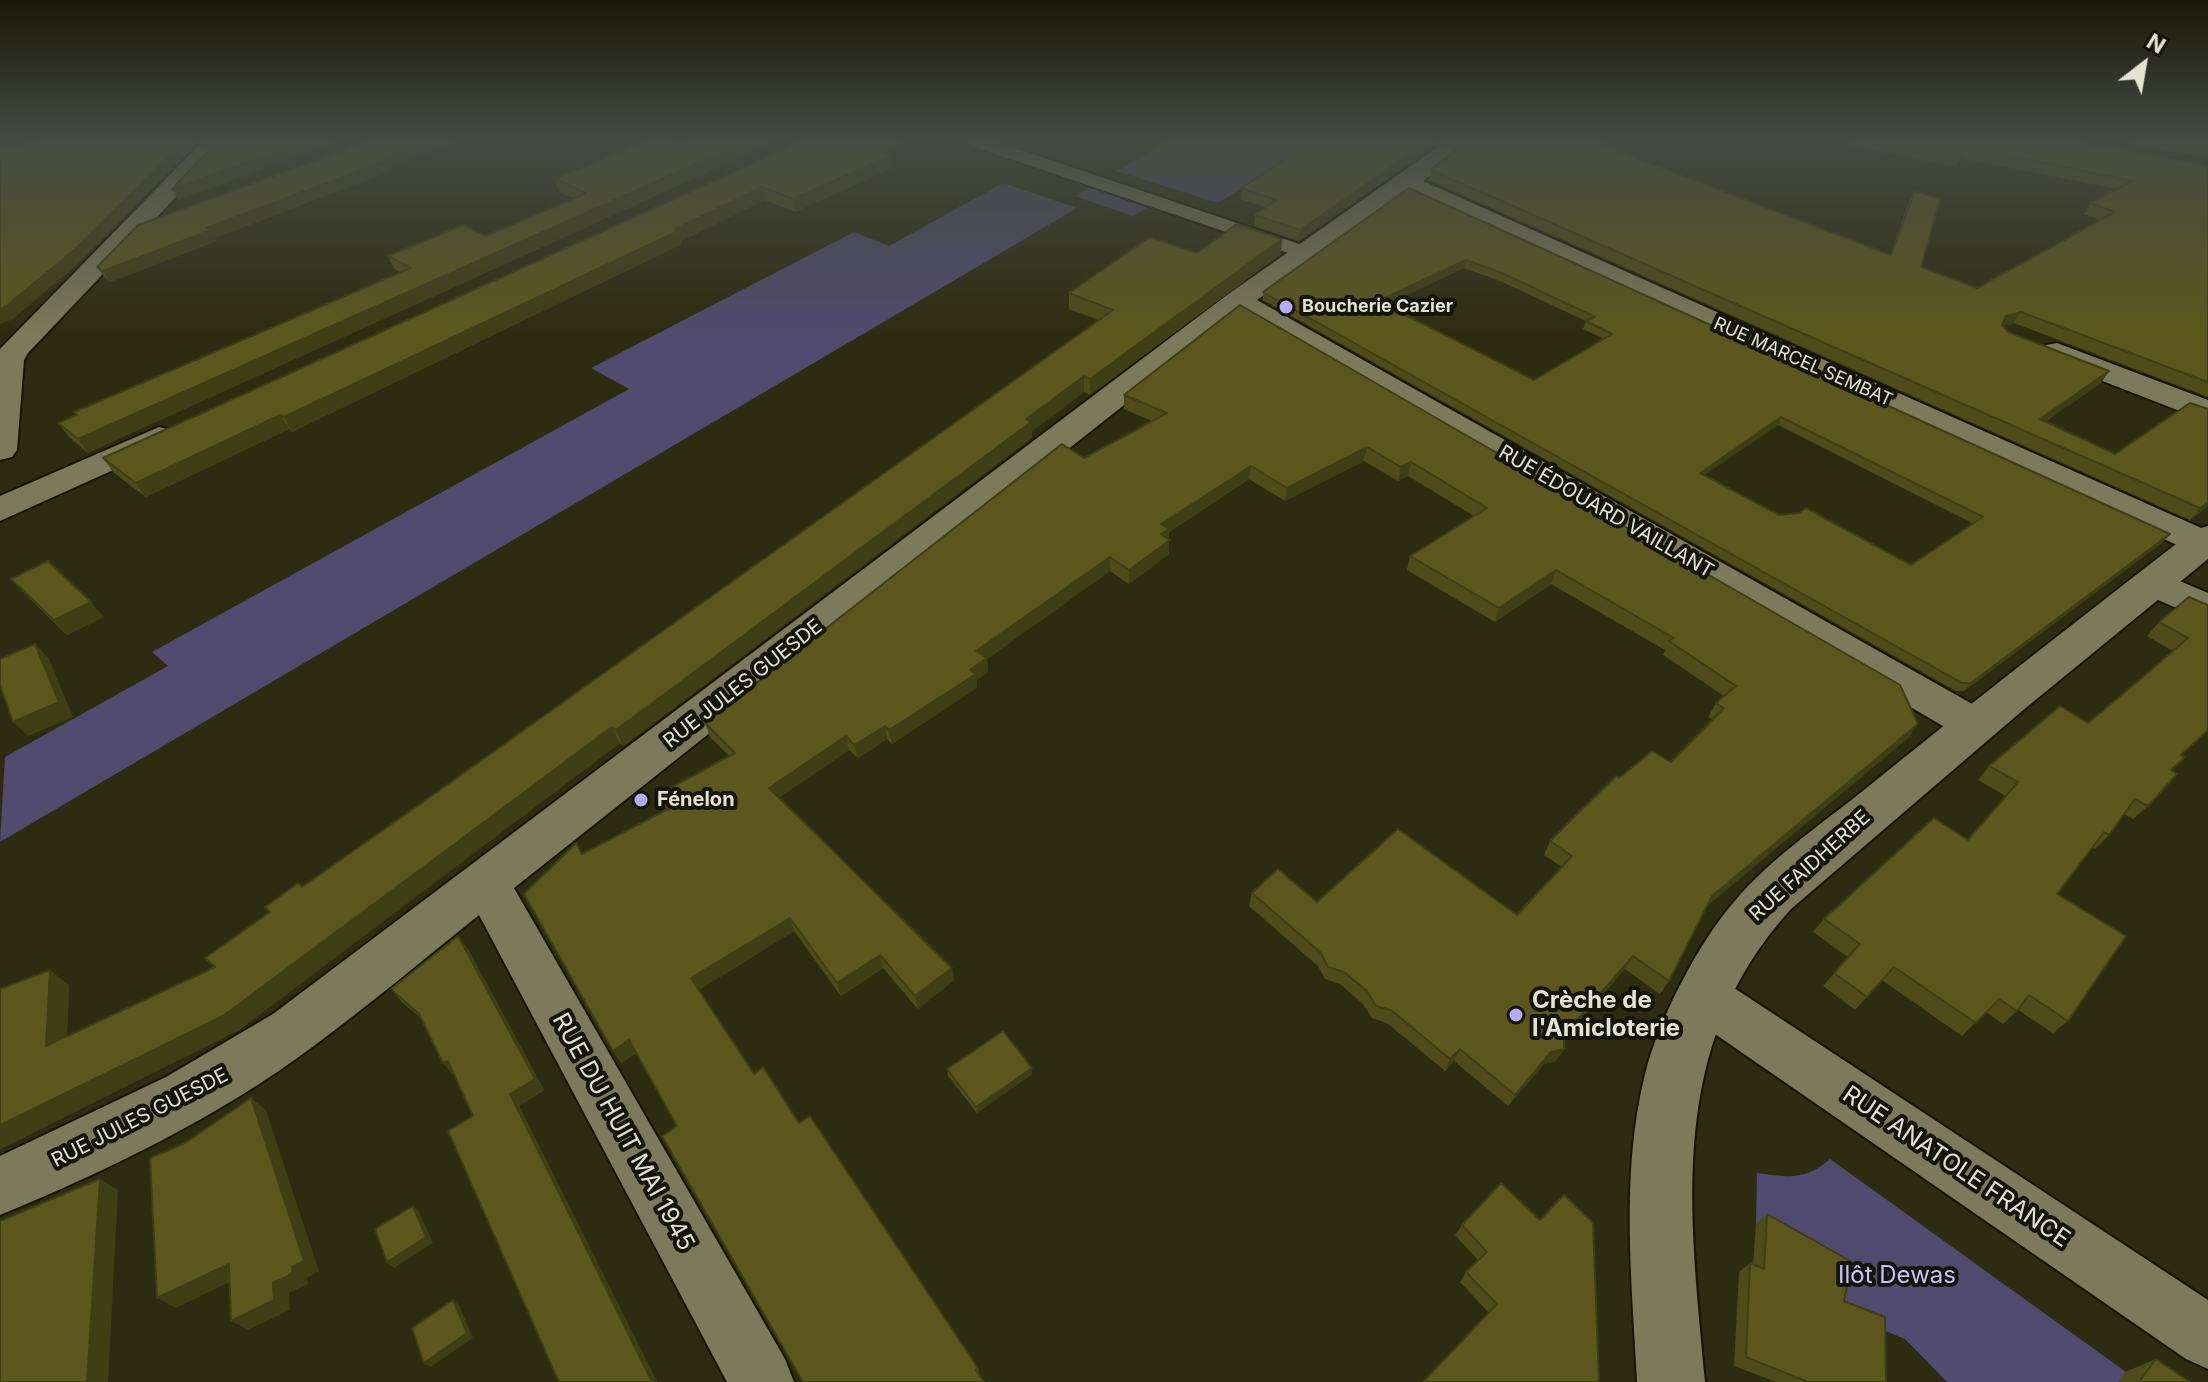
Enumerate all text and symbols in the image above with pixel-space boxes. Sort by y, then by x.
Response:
north arrow [2104,24,2184,104]
text: N [2142,28,2170,59]
place label: Boucherie Cazier [1302,296,1453,318]
marker: Boucherie Cazier [1277,298,1295,316]
street label: RUE MARCEL SEMBAT [1710,313,1896,411]
street label: RUE ÉDOUARD VAILLANT [1494,441,1718,583]
street label: RUE JULES GUESDE [659,615,827,753]
place label: Fénelon [657,788,735,812]
marker: Fénelon [632,791,650,809]
street label: RUE FAIDHERBE [1745,806,1875,926]
place label: Crèche de l'Amicloterie [1532,987,1680,1043]
marker: Crèche de l'Amicloterie [1507,1006,1525,1024]
street label: RUE DU HUIT MAI 1945 [546,1008,700,1256]
street label: RUE JULES GUESDE [48,1063,232,1173]
street label: RUE ANATOLE FRANCE [1837,1080,2075,1254]
park label: Ilôt Dewas [1838,1262,1956,1290]

